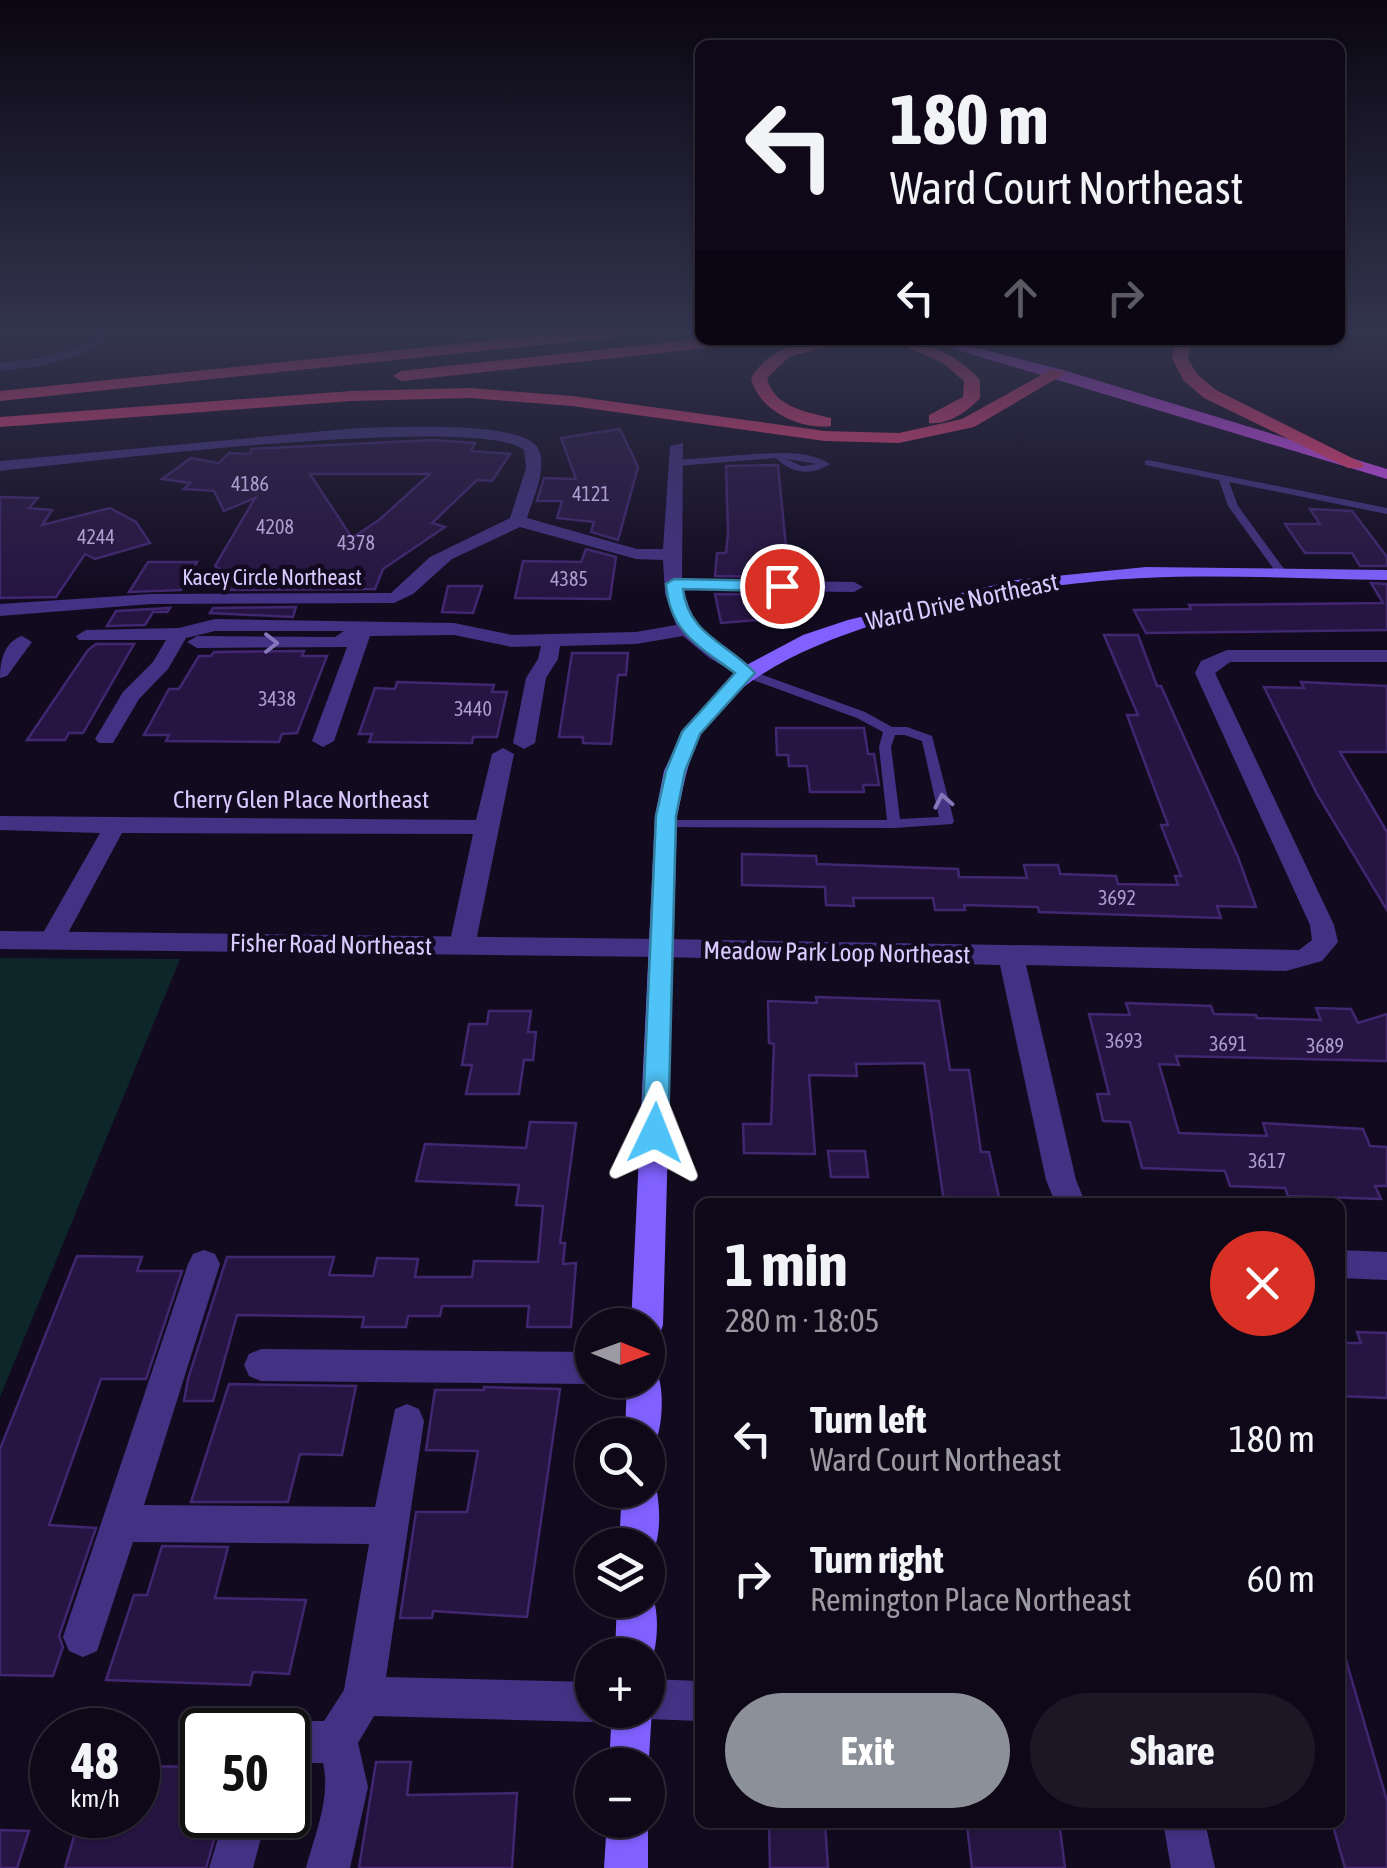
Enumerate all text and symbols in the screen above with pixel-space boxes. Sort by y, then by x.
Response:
text: 180 m [890,79,1049,159]
icon: left [725,80,855,210]
text: Ward Court Northeast [890,162,1244,214]
icon: left [888,270,943,325]
icon: ahead [993,270,1048,325]
icon: right [1098,270,1153,325]
house number: 4186 [231,472,269,495]
house number: 4121 [572,482,610,505]
house number: 4208 [256,515,294,538]
house number: 4244 [77,525,115,548]
house number: 4378 [337,531,375,554]
pin [740,544,825,629]
icon: arrive [755,559,810,614]
street label: Kacey Circle Northeast [182,564,362,590]
house number: 4385 [550,567,588,590]
street label: Ward Drive Northeast [863,567,1061,635]
one-way arrow [264,632,280,654]
house number: 3438 [258,687,296,710]
house number: 3440 [454,697,492,720]
street label: Cherry Glen Place Northeast [173,785,429,813]
one-way arrow [934,793,955,810]
house number: 3692 [1098,886,1136,909]
street label: Fisher Road Northeast [230,928,432,960]
street label: Meadow Park Loop Northeast [703,936,971,968]
house number: 3693 [1105,1029,1143,1052]
house number: 3691 [1209,1032,1247,1055]
house number: 3689 [1306,1034,1344,1057]
position arrow [603,1081,707,1185]
house number: 3617 [1248,1149,1286,1172]
text: 1 min [725,1230,848,1299]
button: close [1210,1231,1315,1336]
text: 280 m · 18:05 [725,1302,880,1339]
north arrow [575,1308,665,1398]
map controls [575,1308,665,1838]
text: Turn left [810,1398,926,1441]
icon: left [725,1411,780,1466]
text: 180 m [1229,1417,1315,1460]
button: search [575,1418,665,1508]
text: Ward Court Northeast [810,1441,1061,1478]
button: layers [575,1528,665,1618]
text: Turn right [810,1538,944,1581]
icon: right [725,1551,780,1606]
text: 60 m [1247,1557,1315,1600]
text: Remington Place Northeast [810,1581,1132,1618]
button: + [575,1638,665,1728]
button: Exit [725,1693,1010,1808]
button: Share [1030,1693,1315,1808]
speed limit sign: 50 [180,1708,310,1838]
text: 48 [71,1732,118,1790]
button: − [575,1748,665,1838]
text: km/h [70,1784,120,1812]

